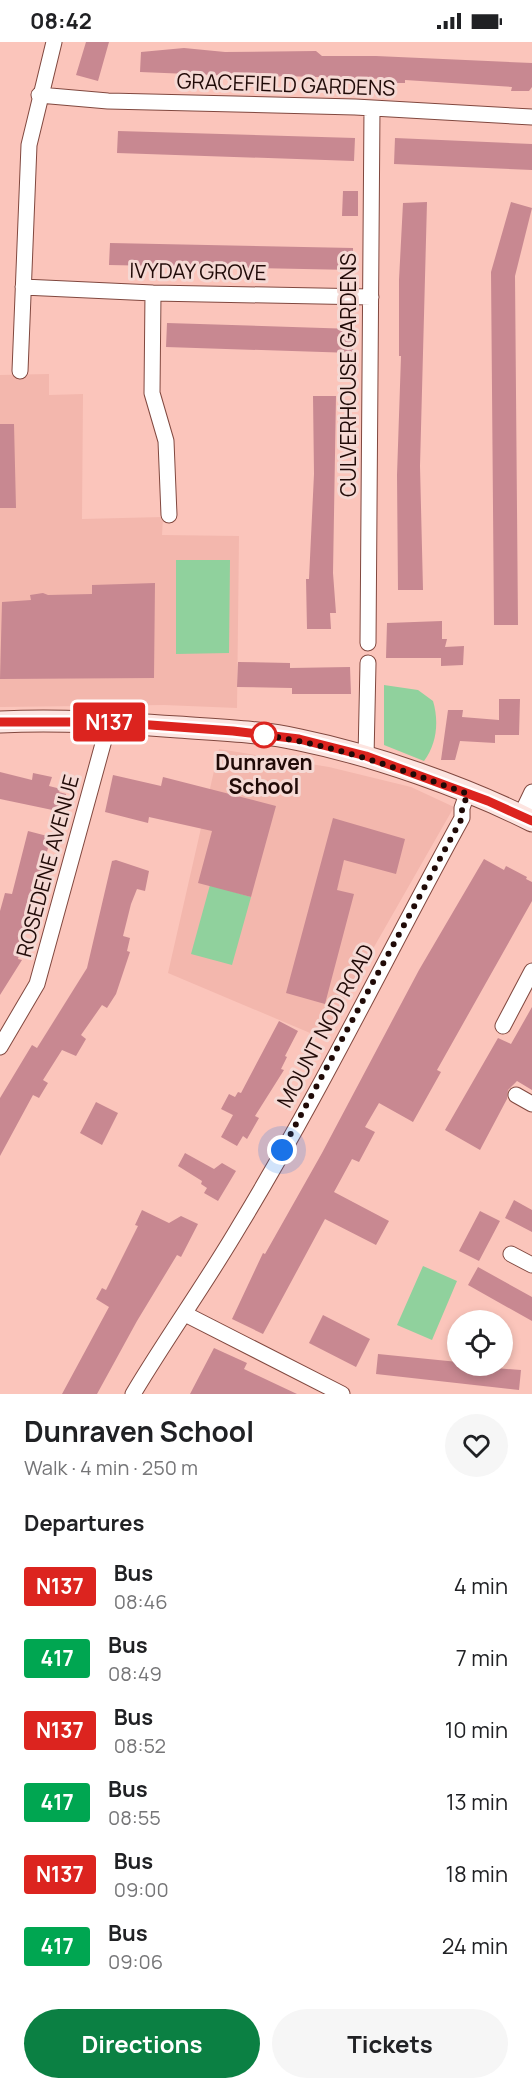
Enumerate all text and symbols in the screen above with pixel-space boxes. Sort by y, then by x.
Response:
text: 08:42 [30,6,92,36]
street label: GRACEFIELD GARDENS [176,66,396,102]
street label: CULVERHOUSE GARDENS [334,253,362,497]
street label: IVYDAY GROVE [129,256,267,286]
line badge: N137 [67,702,151,742]
text: N137 [85,708,133,736]
marker: Dunraven School [251,722,277,748]
place label: Dunraven School [215,748,313,800]
street label: ROSEDENE AVENUE [9,772,85,960]
street label: MOUNT NOD ROAD [270,939,380,1112]
your location [267,1135,297,1165]
map controls [447,1310,513,1376]
button: locate [447,1310,513,1376]
text: Dunraven School [24,1412,254,1450]
button: heart [445,1414,508,1477]
text: Walk · 4 min · 250 m [24,1454,198,1481]
text: Departures [24,1508,144,1538]
text: Bus [114,1558,153,1588]
text: 4 min [454,1571,508,1601]
text: N137 [36,1572,84,1600]
text: 08:46 [114,1588,168,1615]
text: Bus [108,1630,148,1660]
text: 7 min [456,1643,508,1673]
text: 417 [40,1644,74,1672]
text: 08:49 [108,1660,162,1687]
text: Bus [114,1702,153,1732]
text: 10 min [445,1715,508,1745]
text: N137 [36,1716,84,1744]
text: 08:52 [114,1732,166,1759]
text: Bus [108,1774,148,1804]
text: 13 min [446,1787,508,1817]
text: 417 [40,1788,74,1816]
text: 08:55 [108,1804,161,1831]
text: Bus [114,1846,153,1876]
text: 18 min [445,1859,508,1889]
text: N137 [36,1860,84,1888]
text: 09:00 [114,1876,169,1903]
text: Bus [108,1918,148,1948]
text: 24 min [442,1931,508,1961]
text: 417 [40,1932,74,1960]
text: 09:06 [108,1948,163,1975]
button: Directions [24,2009,260,2078]
button: Tickets [272,2009,508,2078]

